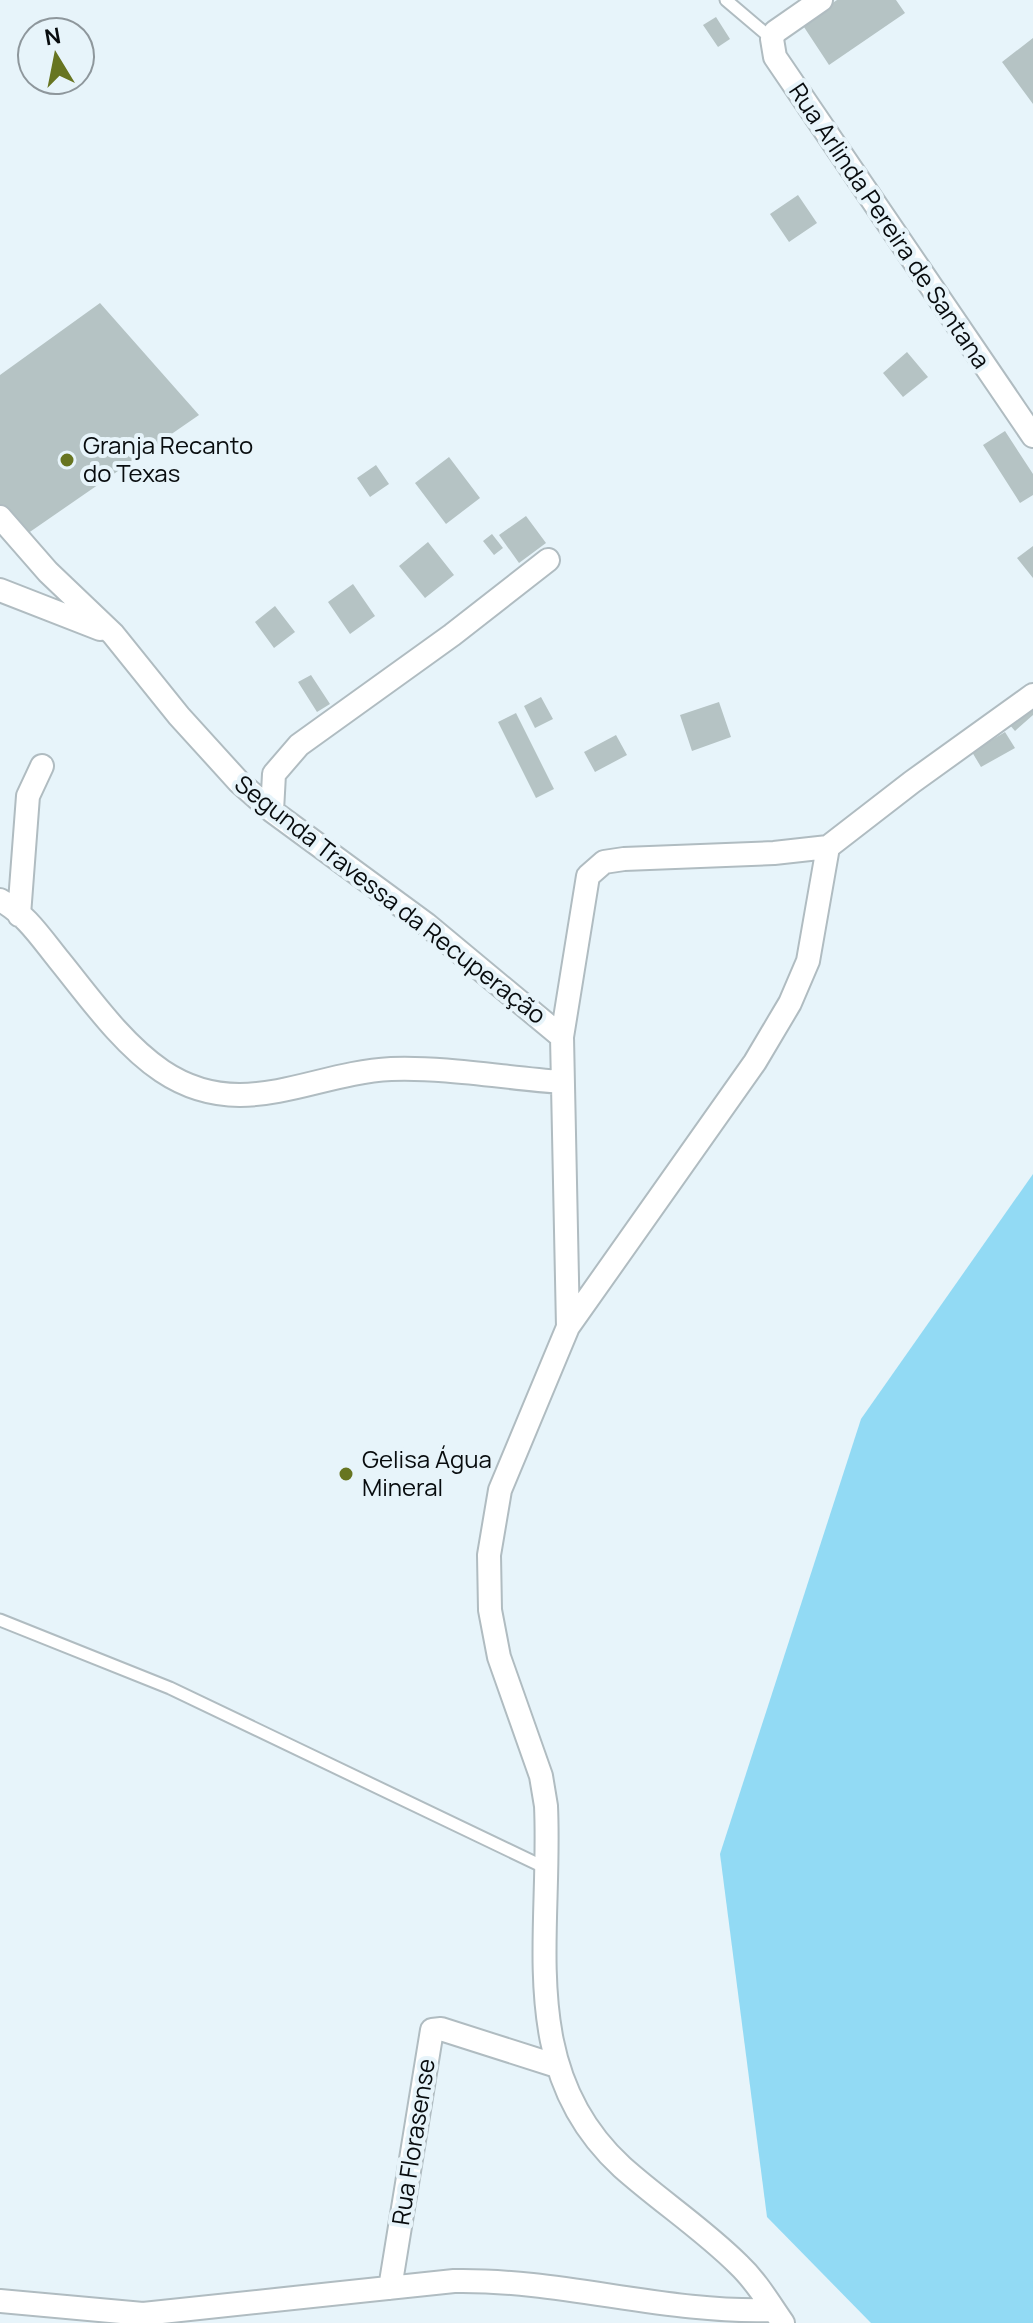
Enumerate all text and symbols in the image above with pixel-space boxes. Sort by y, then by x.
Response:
north arrow [16,16,96,96]
text: N [42,20,63,52]
street label: Rua Arlinda Pereira de Santana [782,76,998,374]
place label: Granja Recanto do Texas [83,428,253,489]
marker: Granja Recanto do Texas [58,451,76,469]
street label: Segunda Travessa da Recuperação [228,767,553,1031]
place label: Gelisa Água Mineral [362,1442,492,1503]
marker: Gelisa Água Mineral [337,1465,355,1483]
street label: Rua Florasense [383,2056,442,2227]

